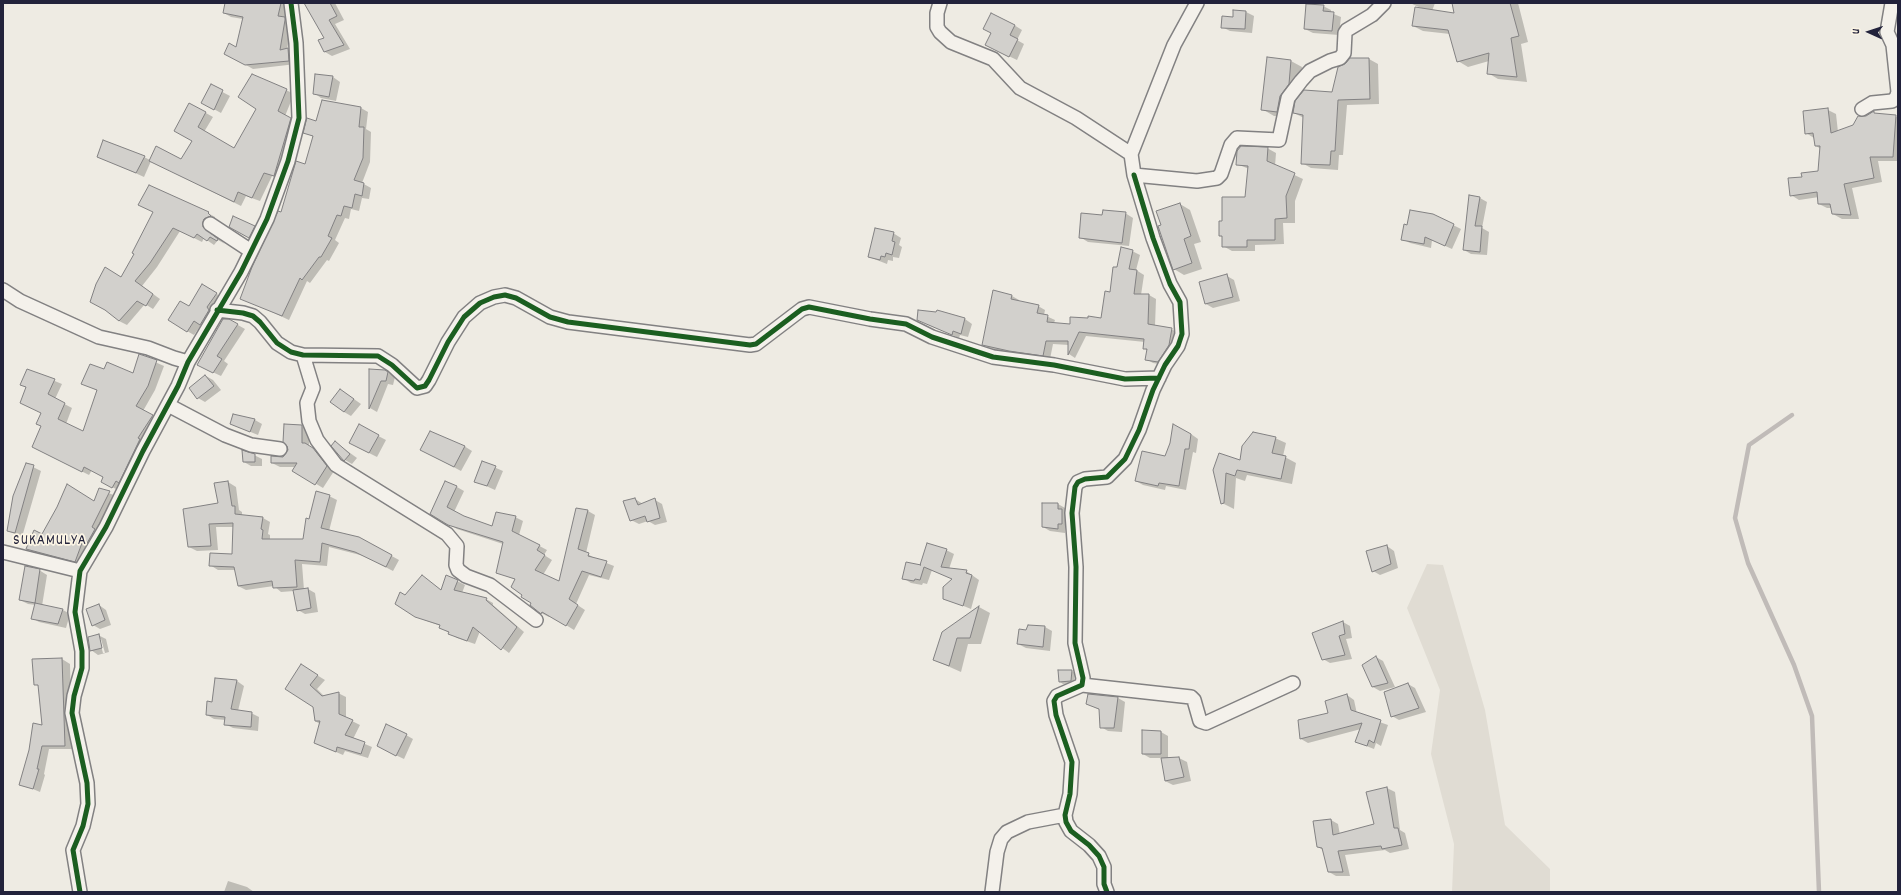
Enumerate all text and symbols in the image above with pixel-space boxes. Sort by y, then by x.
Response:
north arrow [1849,12,1889,52]
text: U [1849,28,1865,34]
district label: SUKAMULYA [13,533,87,551]

